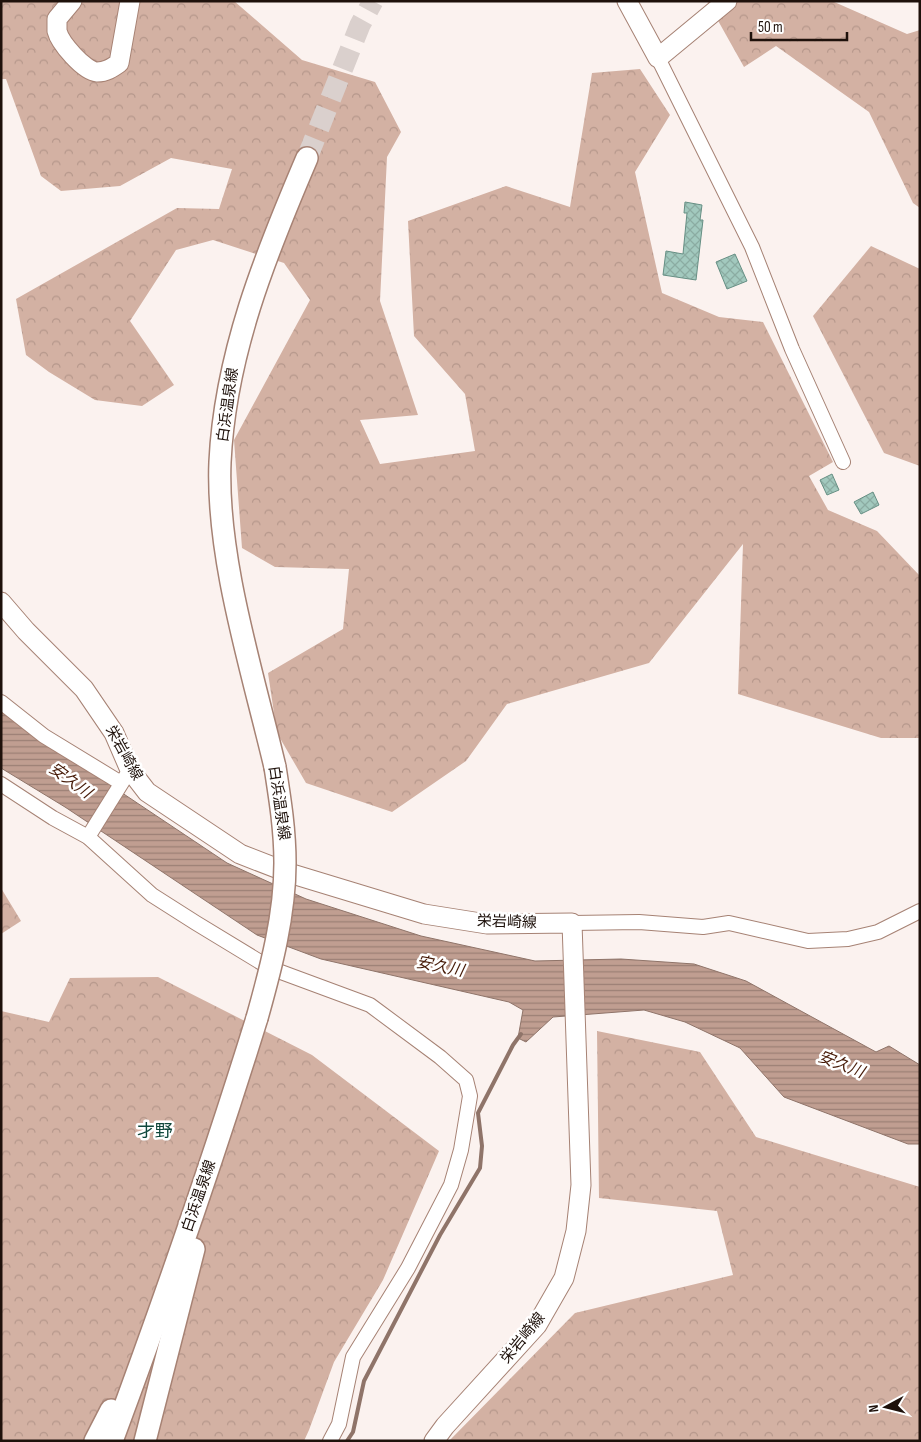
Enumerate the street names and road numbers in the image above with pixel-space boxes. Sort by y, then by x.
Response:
street label: 白浜温泉線 [213,367,243,443]
street label: 栄岩崎線 [101,722,147,784]
street label: 白浜温泉線 [264,765,294,841]
street label: 栄岩崎線 [477,911,537,933]
street label: 白浜温泉線 [178,1157,220,1235]
street label: 栄岩崎線 [497,1309,549,1367]

